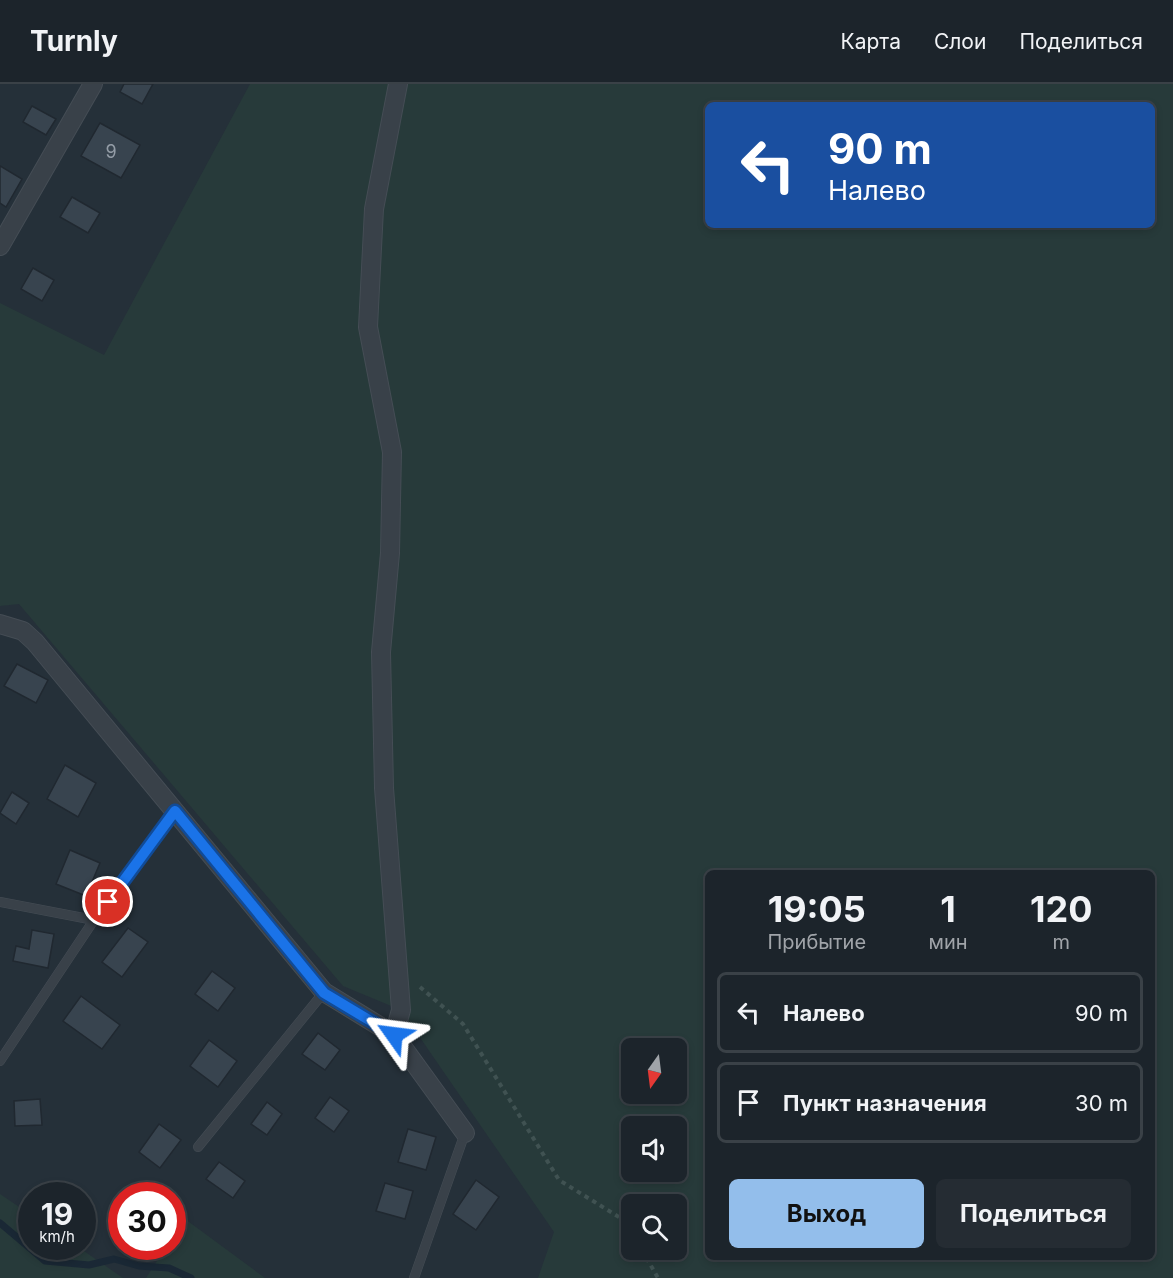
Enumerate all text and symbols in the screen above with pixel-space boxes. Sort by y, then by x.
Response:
text: Turnly [30,24,118,58]
text: Карта [841,29,901,54]
text: Слои [934,29,986,54]
text: Поделиться [1019,29,1143,54]
text: 90 m [828,123,932,174]
icon: left [729,126,807,204]
house number: 9 [105,141,117,162]
text: Налево [828,174,926,207]
pin [82,876,133,927]
icon: arrive [91,885,124,918]
text: 19:05 [768,887,866,931]
text: 1 [940,887,956,931]
text: 120 [1030,887,1093,931]
text: Прибытие [767,930,866,954]
text: мин [929,930,968,954]
text: m [1053,930,1070,954]
icon: left [732,996,765,1029]
text: Налево [783,1000,865,1026]
text: 90 m [1075,1000,1128,1026]
position arrow [362,1003,426,1067]
north arrow [621,1038,687,1104]
map controls [621,1038,687,1260]
icon: arrive [732,1086,765,1119]
text: Пункт назначения [783,1090,987,1116]
text: 30 m [1075,1090,1128,1116]
button: sound [621,1116,687,1182]
button: Выход [729,1179,924,1248]
button: Поделиться [936,1179,1131,1248]
speed limit sign: 30 [108,1182,186,1260]
button: search [621,1194,687,1260]
text: 19 [41,1196,73,1232]
text: km/h [39,1227,75,1246]

